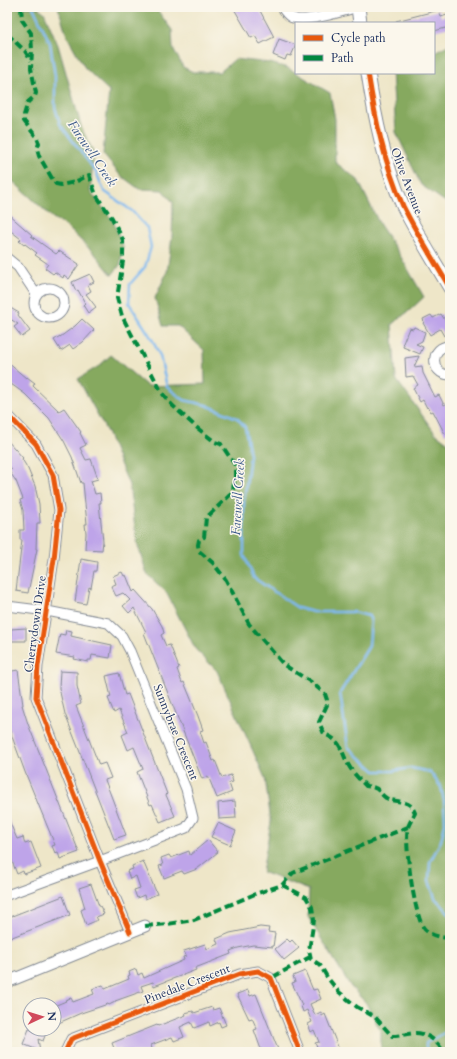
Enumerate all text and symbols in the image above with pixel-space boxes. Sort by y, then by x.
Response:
legend [295,22,435,74]
text: Cycle path [331,30,386,46]
text: Path [331,50,354,66]
water label: Farewell Creek [63,117,121,191]
street label: Olive Avenue [387,145,427,217]
water label: Farewell Creek [227,458,249,536]
street label: Cherrydown Drive [20,574,50,674]
street label: Sunnybrae Crescent [150,682,203,782]
street label: Pinedale Crescent [142,960,232,1008]
north arrow [22,997,62,1037]
text: N [44,1011,59,1022]

